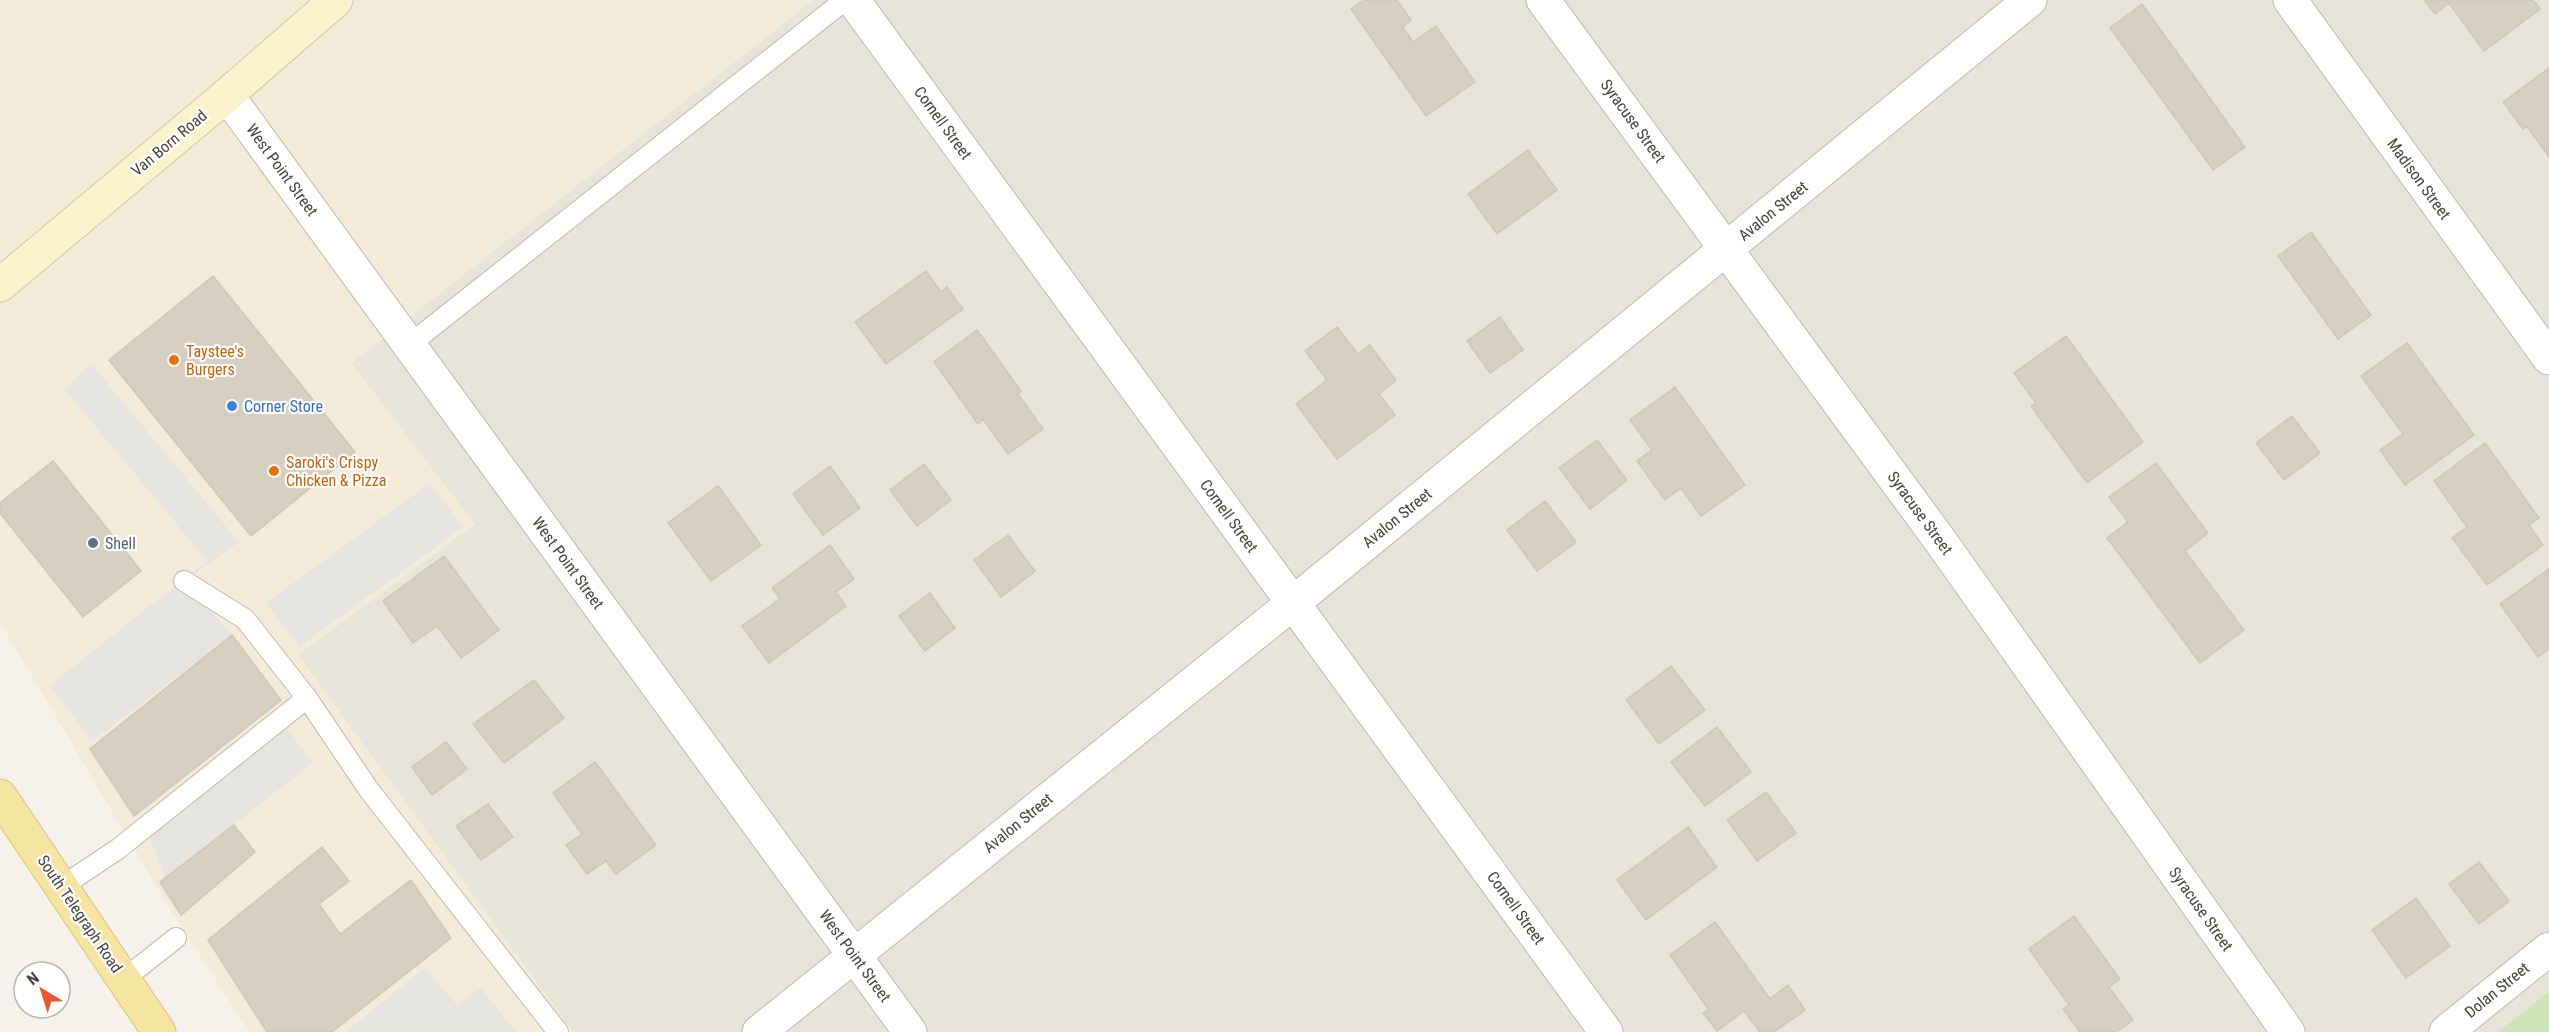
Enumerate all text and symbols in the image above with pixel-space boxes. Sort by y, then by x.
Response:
street label: Syracuse Street [1596,76,1670,167]
street label: Cornell Street [910,83,976,163]
street label: Van Born Road [127,106,211,180]
street label: West Point Street [242,120,322,220]
street label: Madison Street [2383,135,2455,223]
street label: Avalon Street [1734,177,1812,245]
place label: Taystee's Burgers [186,342,244,379]
marker: Taystee's Burgers [167,353,181,367]
place label: Corner Store [244,397,323,416]
marker: Corner Store [225,399,239,413]
place label: Saroki's Crispy Chicken & Pizza [286,453,386,490]
marker: Saroki's Crispy Chicken & Pizza [267,464,281,478]
street label: Syracuse Street [1883,468,1957,559]
street label: Cornell Street [1196,476,1262,556]
street label: Avalon Street [1358,484,1436,552]
street label: West Point Street [528,513,608,613]
place label: Shell [105,534,136,553]
marker: Shell [86,536,100,550]
street label: Avalon Street [979,789,1057,857]
street label: South Telegraph Road [34,852,126,976]
street label: Syracuse Street [2165,863,2237,955]
street label: Cornell Street [1483,868,1549,948]
street label: West Point Street [815,906,895,1006]
street label: Dolan Street [2461,958,2533,1022]
north arrow [12,960,72,1020]
text: N [23,968,43,989]

